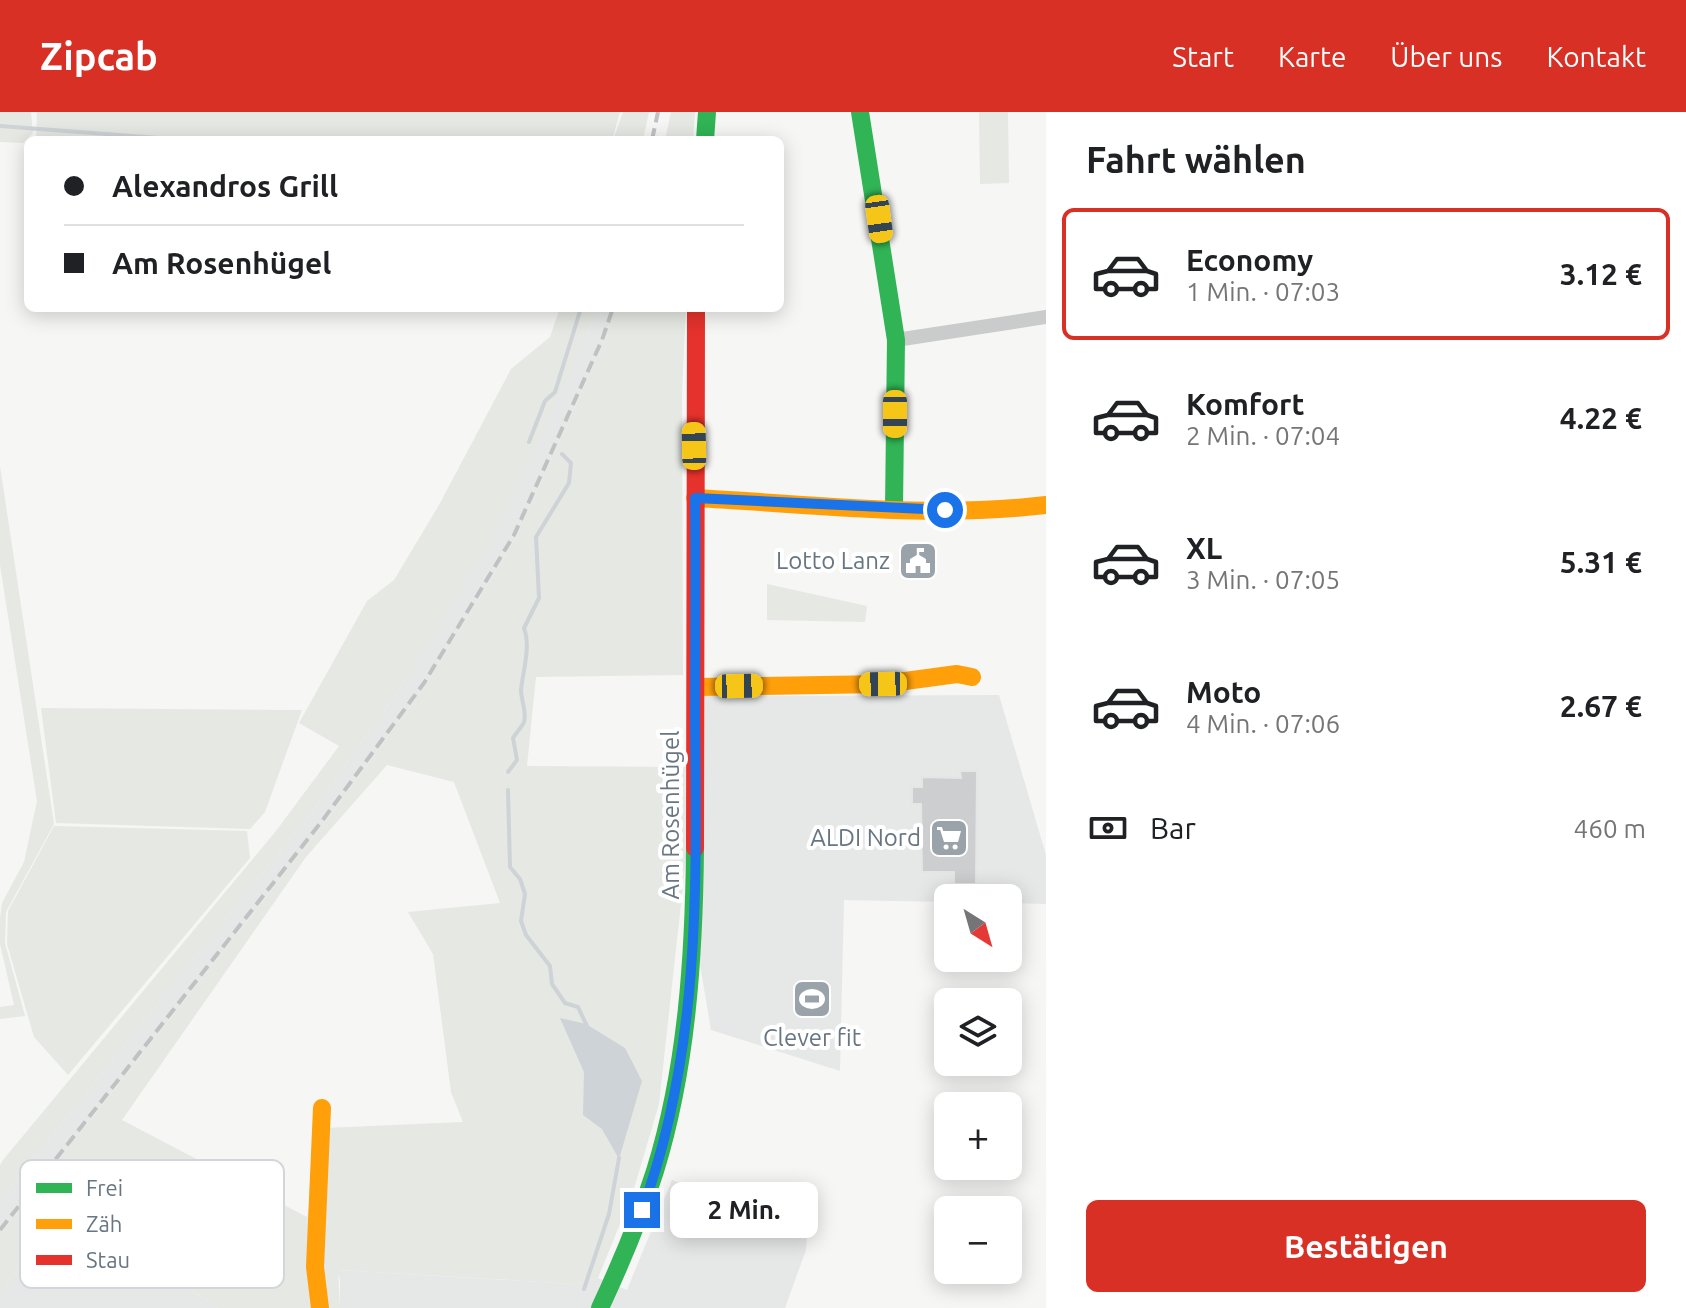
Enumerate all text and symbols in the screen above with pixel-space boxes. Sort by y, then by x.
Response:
text: Zipcab [40,35,158,77]
text: Start [1172,41,1234,72]
text: Karte [1278,41,1346,72]
text: Über uns [1390,41,1502,72]
text: Kontakt [1546,41,1646,72]
text: Fahrt wählen [1086,139,1306,180]
text: Alexandros Grill [112,169,338,203]
car [864,194,894,244]
icon: car [1090,238,1162,310]
text: Economy [1186,243,1313,277]
text: Am Rosenhügel [112,246,331,280]
text: 3.12 € [1560,257,1642,291]
text: 1 Min. · 07:03 [1186,277,1340,306]
icon: car [1090,382,1162,454]
text: Komfort [1186,387,1304,421]
car [883,390,907,438]
text: 4.22 € [1560,401,1642,435]
text: 2 Min. · 07:04 [1186,421,1340,450]
car [682,422,706,470]
route start [927,492,963,528]
icon: car [1090,526,1162,598]
text: XL [1186,531,1222,565]
public building icon: Lotto Lanz [897,540,939,582]
text: 5.31 € [1560,545,1642,579]
place label: Lotto Lanz [776,547,890,574]
text: 3 Min. · 07:05 [1186,565,1340,594]
icon: car [1090,670,1162,742]
car [859,672,907,696]
car [715,674,763,698]
text: Moto [1186,675,1261,709]
text: 2.67 € [1560,689,1642,723]
text: 4 Min. · 07:06 [1186,709,1340,738]
street label: Am Rosenhügel [657,731,684,899]
icon: cash [1086,806,1130,850]
text: Bar [1150,811,1196,845]
text: 460 m [1574,814,1646,843]
supermarket icon: ALDI Nord [928,817,970,859]
place label: ALDI Nord [810,824,921,851]
north arrow [934,884,1022,972]
map controls [934,884,1022,1284]
sports icon: Clever fit [791,978,833,1020]
button: layers [934,988,1022,1076]
place label: Clever fit [763,1024,862,1051]
button: + [934,1092,1022,1180]
legend [20,1160,284,1288]
text: Frei [86,1175,123,1200]
callout: 2 Min. [670,1182,818,1238]
route end [624,1192,660,1228]
text: 2 Min. [708,1195,780,1224]
button: − [934,1196,1022,1284]
button: Bestätigen [1086,1200,1646,1292]
text: Zäh [86,1211,122,1236]
text: Stau [86,1247,130,1272]

